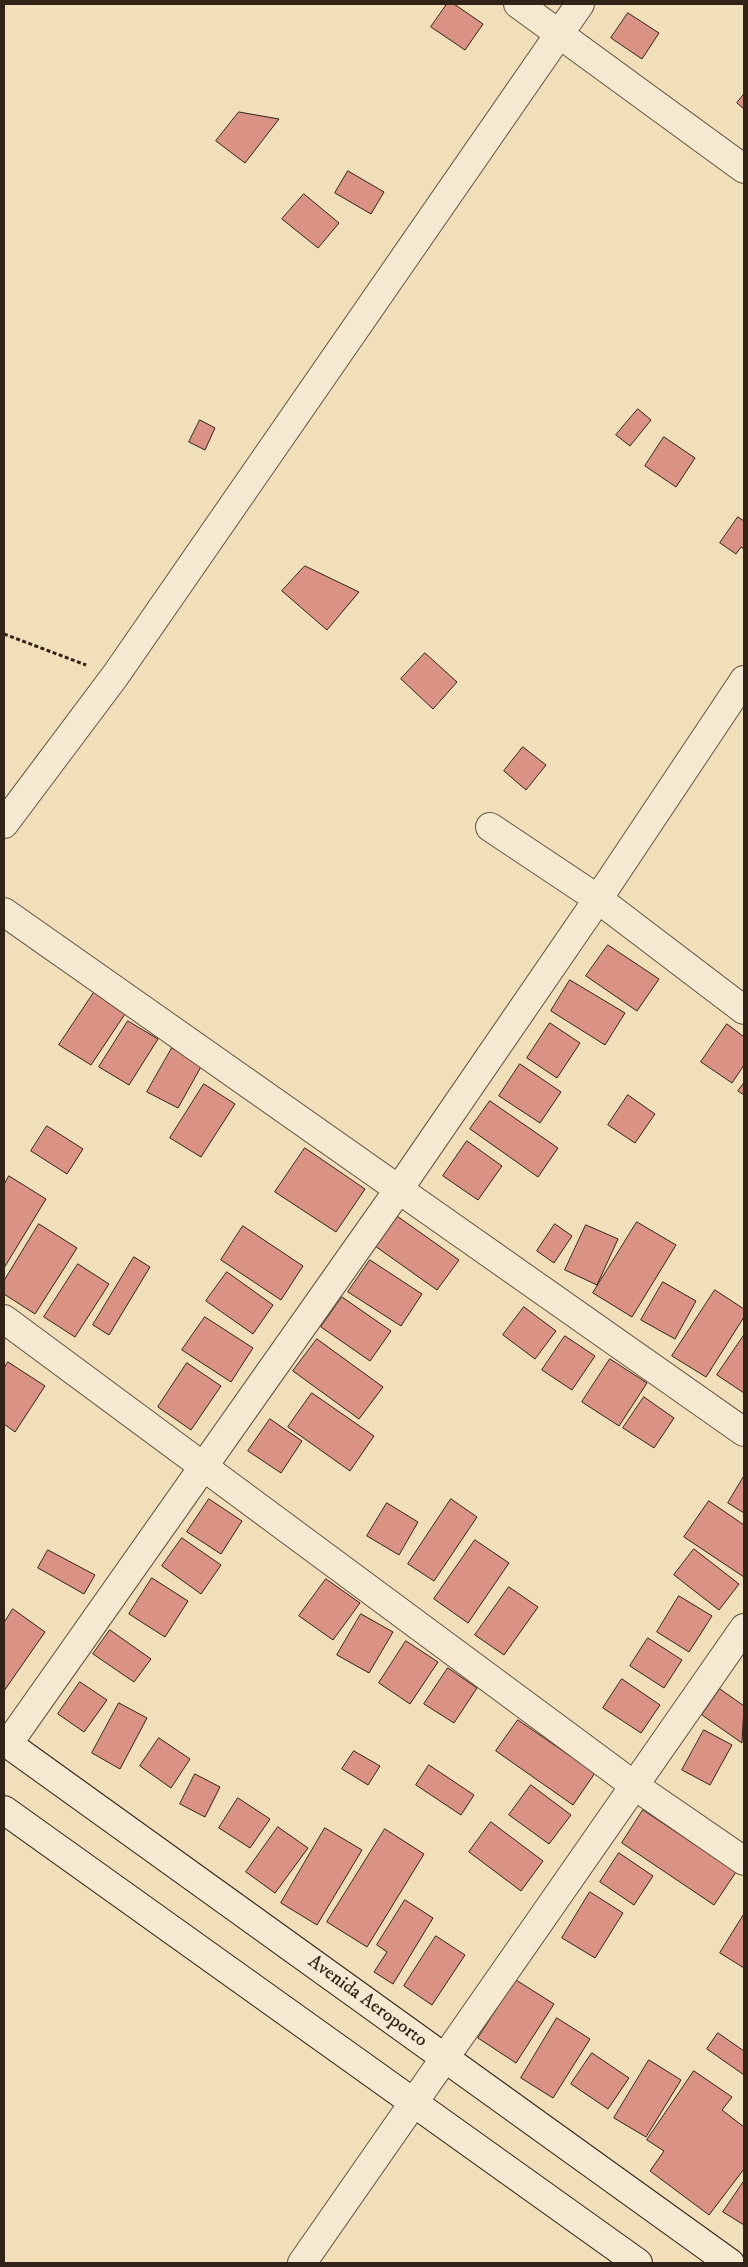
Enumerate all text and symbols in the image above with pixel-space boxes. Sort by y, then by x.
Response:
street label: Avenida Aeroporto [303,1951,431,2053]

